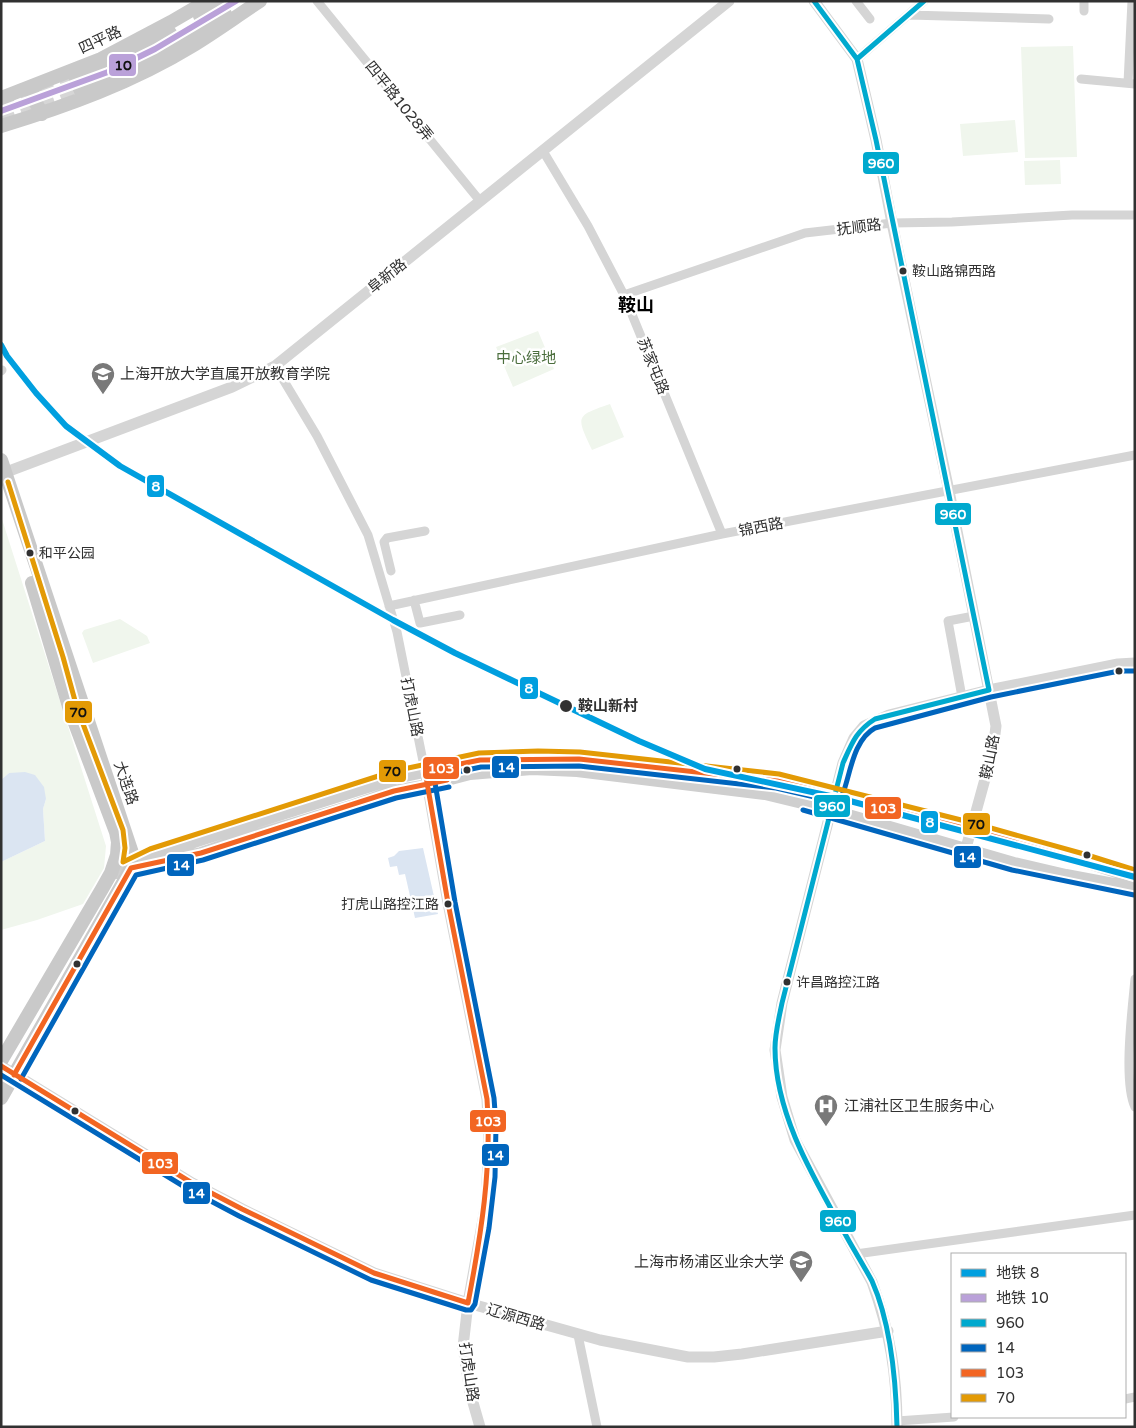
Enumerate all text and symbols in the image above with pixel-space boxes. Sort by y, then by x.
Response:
street label: 四平路 [76,22,124,58]
line badge: 10 [108,53,137,77]
text: 10 [114,57,132,74]
street label: 四平路1028弄 [361,57,437,145]
line badge: 960 [862,151,900,175]
text: 960 [868,155,894,172]
street label: 抚顺路 [836,215,882,239]
street label: 阜新路 [364,255,410,297]
place label: 鞍山路锦西路 [912,263,996,280]
marker: 鞍山路锦西路 [898,266,908,276]
district label: 鞍山 [618,294,654,316]
street label: 苏家屯路 [633,335,673,397]
park label: 中心绿地 [496,349,556,367]
school or university icon: 上海开放大学直属开放教育学院 [90,361,116,395]
place label: 上海开放大学直属开放教育学院 [120,365,330,383]
line badge: 8 [146,474,165,498]
text: 8 [152,478,161,495]
line badge: 960 [934,502,972,526]
text: 960 [940,506,966,523]
street label: 锦西路 [737,514,785,540]
place label: 和平公园 [39,545,95,562]
marker: 和平公园 [25,548,35,558]
unlabelled marker [1114,666,1124,676]
street label: 打虎山路 [397,676,427,738]
line badge: 8 [519,676,539,700]
text: 8 [525,680,534,697]
place label: 鞍山新村 [578,697,638,715]
marker: 鞍山新村 [558,698,574,714]
line badge: 70 [64,700,93,724]
text: 70 [69,704,87,721]
street label: 鞍山路 [977,733,1003,781]
line badge: 14 [491,755,520,779]
line badge: 103 [422,756,460,780]
street label: 大连路 [110,759,142,807]
line badge: 70 [378,759,407,783]
text: 14 [497,759,515,776]
text: 103 [428,760,454,777]
text: 70 [383,763,401,780]
unlabelled marker [732,764,742,774]
unlabelled marker [462,765,472,775]
line badge: 960 [813,794,851,818]
line badge: 103 [864,796,902,820]
text: 960 [819,798,845,815]
text: 103 [870,800,896,817]
line badge: 8 [920,810,939,834]
line badge: 70 [962,812,991,836]
text: 8 [926,814,935,831]
text: 70 [967,816,985,833]
line badge: 14 [953,845,982,869]
text: 14 [958,849,976,866]
unlabelled marker [1082,850,1092,860]
line badge: 14 [166,853,195,877]
text: 14 [172,857,190,874]
place label: 打虎山路控江路 [341,896,439,913]
marker: 打虎山路控江路 [443,899,453,909]
unlabelled marker [72,959,82,969]
place label: 许昌路控江路 [796,974,880,991]
marker: 许昌路控江路 [782,977,792,987]
hospital icon: 江浦社区卫生服务中心 [813,1093,839,1127]
place label: 江浦社区卫生服务中心 [844,1097,994,1115]
unlabelled marker [70,1106,80,1116]
line badge: 103 [469,1109,507,1133]
text: 103 [475,1113,501,1130]
line badge: 14 [481,1143,510,1167]
text: 14 [486,1147,504,1164]
line badge: 103 [141,1151,179,1175]
text: 103 [147,1155,173,1172]
line badge: 14 [182,1181,211,1205]
text: 14 [187,1185,205,1202]
line badge: 960 [819,1209,857,1233]
text: 960 [825,1213,851,1230]
school or university icon: 上海市杨浦区业余大学 [788,1249,814,1283]
place label: 上海市杨浦区业余大学 [634,1253,784,1271]
legend [951,1253,1126,1418]
text: 地铁 8 [996,1264,1039,1282]
text: 地铁 10 [996,1289,1049,1307]
street label: 辽源西路 [485,1300,547,1334]
text: 960 [996,1314,1024,1332]
text: 14 [996,1339,1015,1357]
street label: 打虎山路 [456,1341,482,1403]
text: 103 [996,1364,1024,1382]
text: 70 [996,1389,1015,1407]

